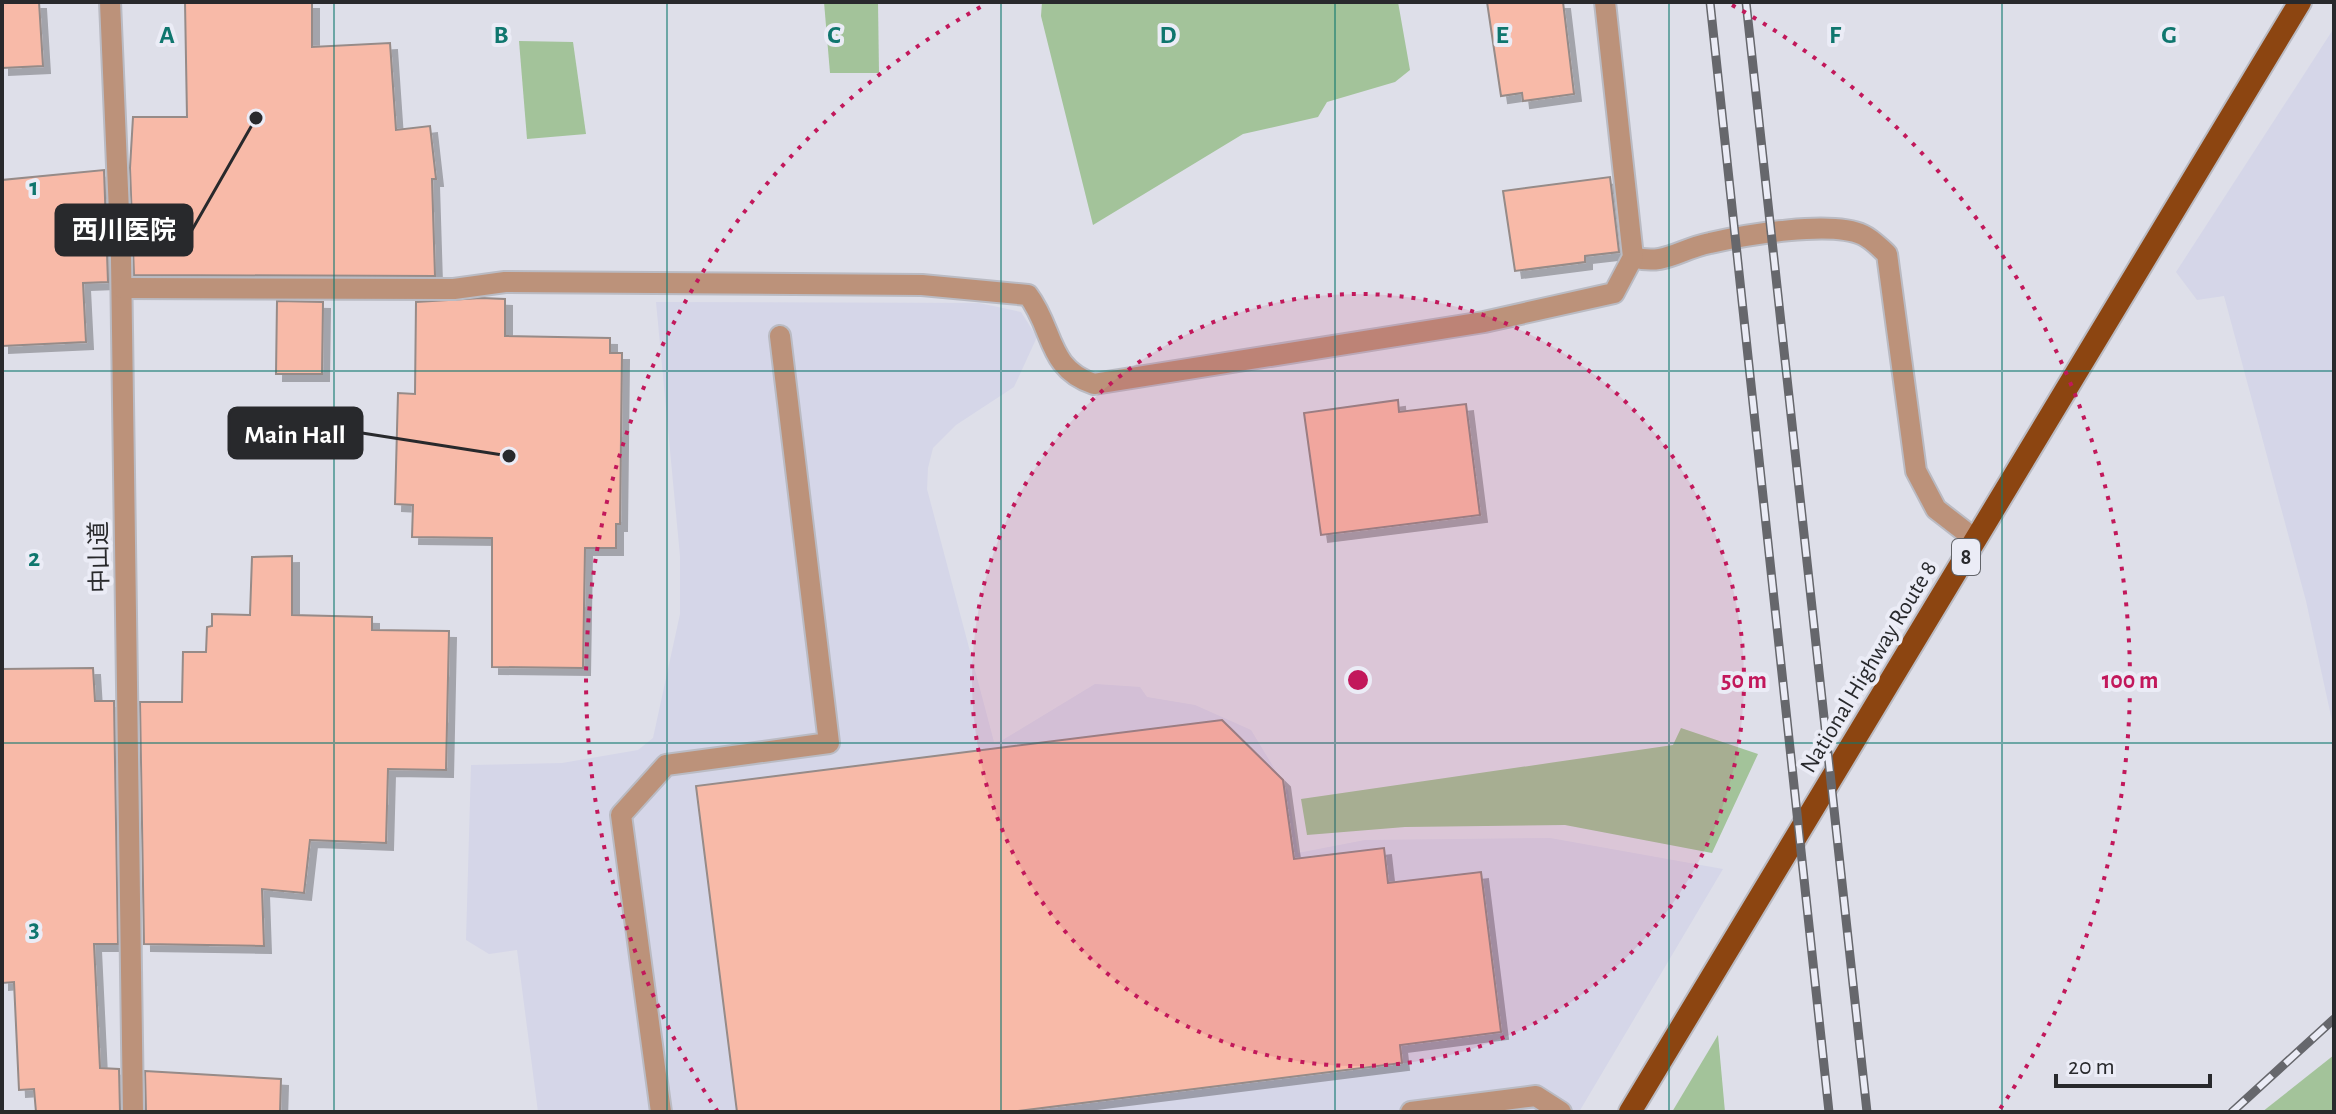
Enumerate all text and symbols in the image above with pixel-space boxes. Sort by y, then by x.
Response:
text: A [159,22,175,48]
text: B [493,22,509,48]
text: C [827,22,841,48]
text: D [1159,22,1177,48]
text: E [1495,22,1509,48]
text: F [1829,22,1842,48]
text: G [2161,22,2177,48]
text: 1 [29,174,39,200]
callout: 西川医院 [56,205,192,255]
text: 西川医院 [72,217,176,244]
callout: Main Hall [229,408,362,458]
text: Main Hall [244,422,346,448]
street label: 中山道 [85,521,113,593]
road number: 8 [1952,539,1980,575]
text: 2 [28,545,40,571]
street label: National Highway Route 8 [1796,557,1942,777]
centre of rings [1344,666,1372,694]
text: 50 m [1721,669,1767,693]
text: 100 m [2102,669,2158,693]
text: 3 [28,916,40,942]
scale bar [2056,1038,2210,1088]
text: 20 m [2068,1055,2115,1079]

